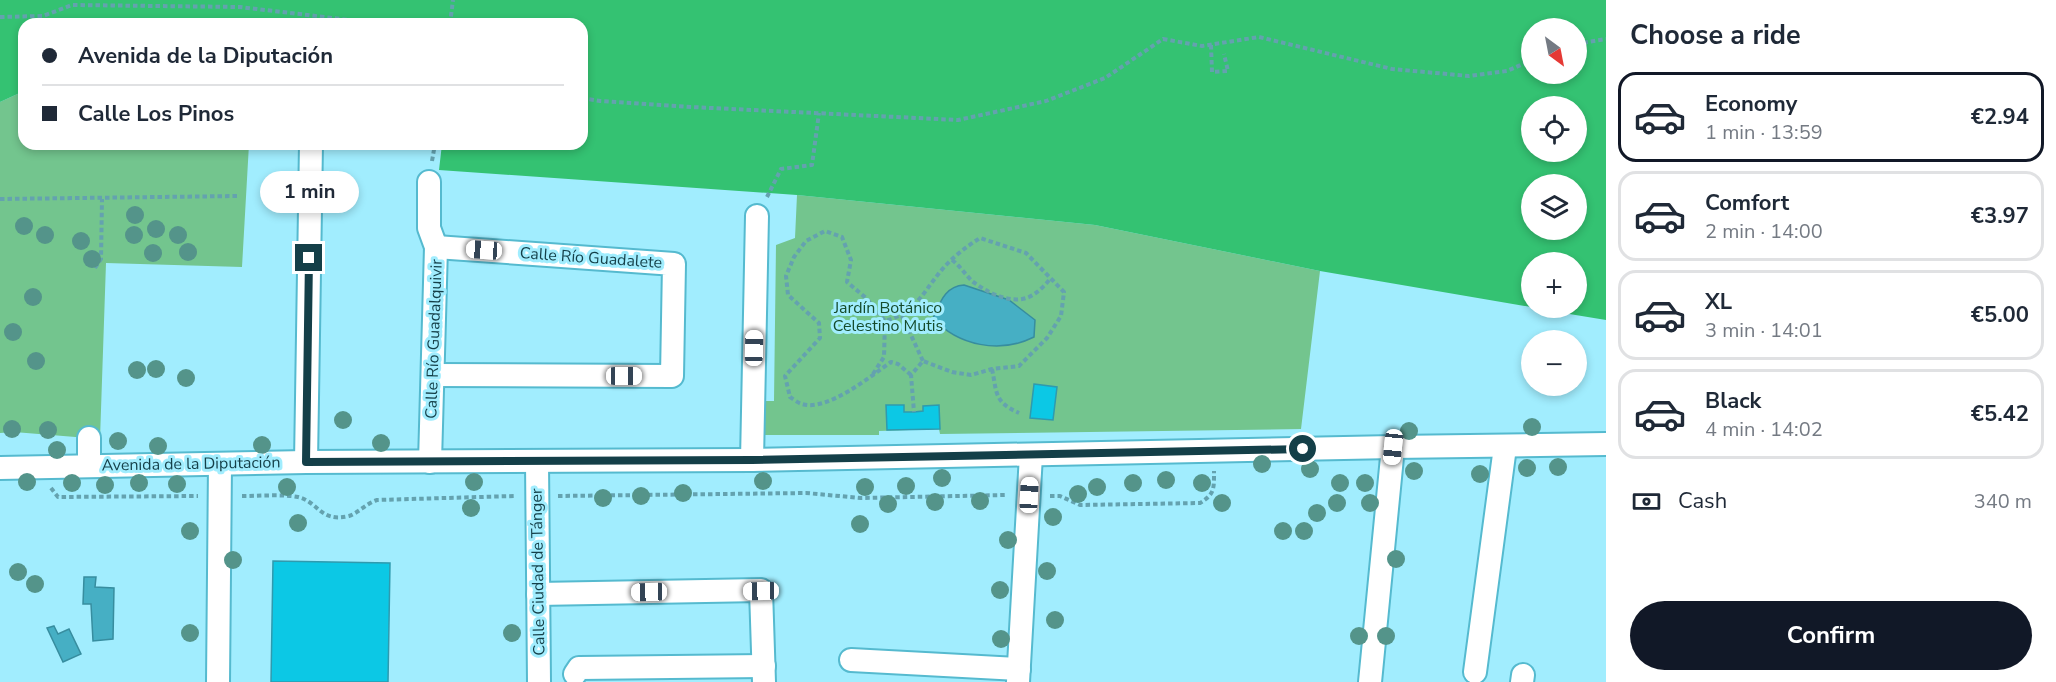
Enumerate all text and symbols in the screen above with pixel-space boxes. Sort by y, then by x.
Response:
text: Choose a ride [1630,17,1801,54]
north arrow [1521,18,1587,84]
map controls [1521,18,1587,396]
text: Avenida de la Diputación [78,41,333,71]
text: Economy [1705,89,1797,119]
icon: car [1633,90,1687,144]
button: locate [1521,96,1587,162]
text: Calle Los Pinos [78,99,234,129]
text: €2.94 [1971,102,2029,132]
text: 1 min · 13:59 [1705,119,1823,146]
callout: 1 min [260,171,358,213]
button: layers [1521,174,1587,240]
text: 1 min [284,178,335,205]
text: Comfort [1705,188,1789,218]
icon: car [1633,189,1687,243]
text: €3.97 [1971,201,2029,231]
text: 2 min · 14:00 [1705,218,1823,245]
car [465,240,503,260]
street label: Calle Río Guadalete [519,242,663,274]
route end [295,244,322,271]
button: + [1521,252,1587,318]
street label: Calle Río Guadalquivir [420,259,448,419]
text: XL [1705,287,1732,317]
icon: car [1633,288,1687,342]
park label: Jardín Botánico Celestino Mutis [833,297,943,337]
text: €5.00 [1971,300,2029,330]
text: 3 min · 14:01 [1705,317,1823,344]
car [745,330,763,366]
button: − [1521,330,1587,396]
car [606,367,642,385]
text: Black [1705,386,1761,416]
icon: car [1633,387,1687,441]
text: €5.42 [1971,399,2029,429]
text: 4 min · 14:02 [1705,416,1823,443]
car [1382,428,1404,466]
route start [1289,435,1316,462]
street label: Avenida de la Diputación [101,451,281,477]
car [1019,477,1039,513]
icon: cash [1630,485,1663,518]
text: Cash [1678,486,1727,516]
street label: Calle Ciudad de Tánger [526,488,550,656]
text: 340 m [1974,488,2032,515]
car [743,582,779,600]
car [631,583,667,601]
button: Confirm [1630,601,2032,670]

